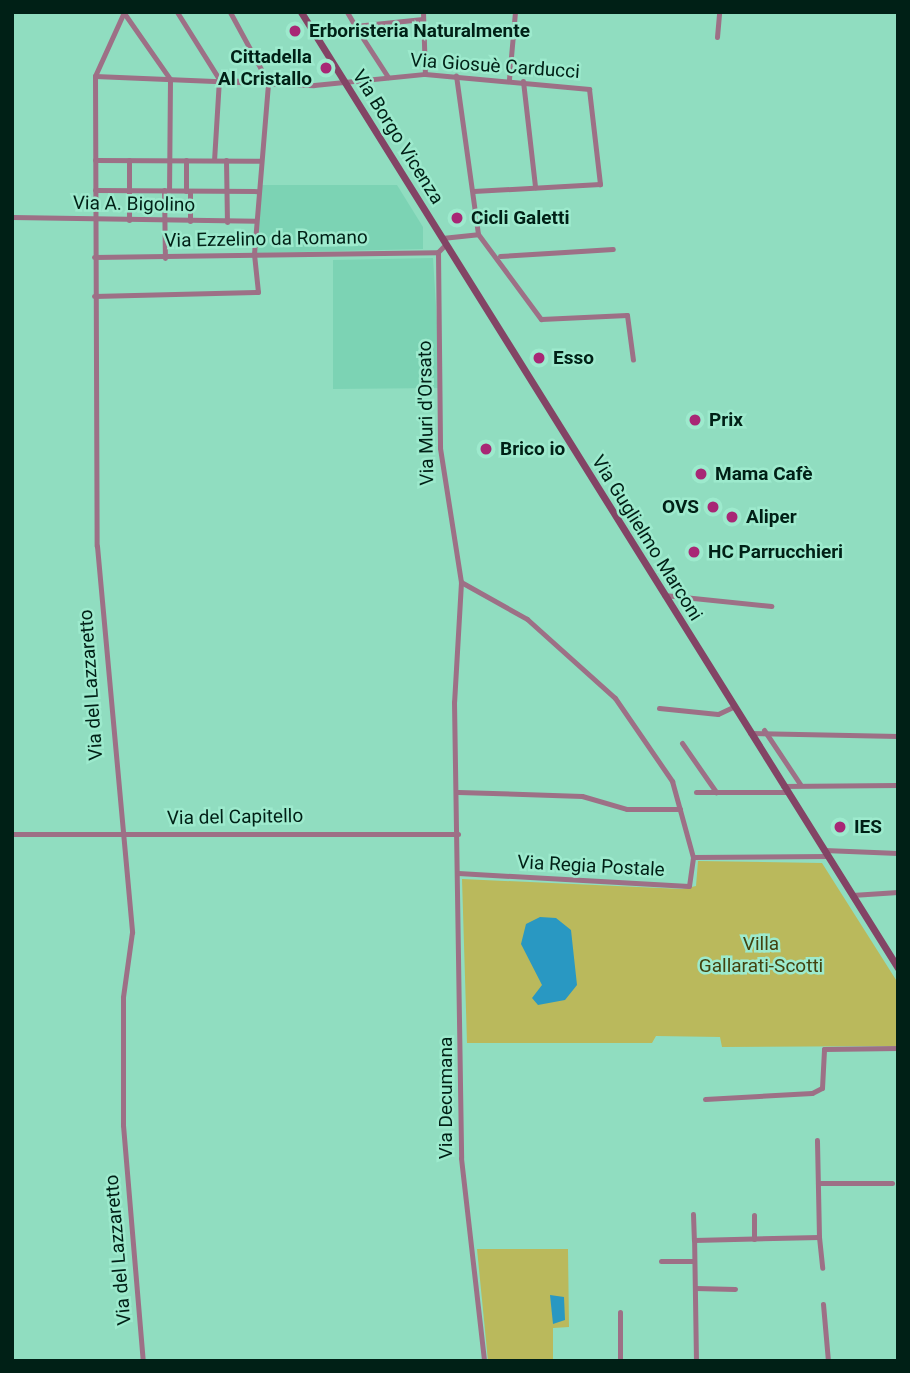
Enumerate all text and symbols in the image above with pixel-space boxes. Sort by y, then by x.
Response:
place label: Erboristeria Naturalmente [309,20,530,42]
marker: Erboristeria Naturalmente [287,23,303,39]
place label: Cittadella Al Cristallo [218,46,312,90]
street label: Via Giosuè Carducci [409,49,581,83]
marker: Cittadella Al Cristallo [318,60,334,76]
street label: Via Borgo Vicenza [348,66,448,208]
street label: Via A. Bigolino [73,192,195,216]
place label: Cicli Galetti [471,207,569,229]
marker: Cicli Galetti [449,210,465,226]
street label: Via Ezzelino da Romano [164,226,368,252]
street label: Via Muri d'Orsato [413,340,439,486]
place label: Esso [553,347,594,369]
marker: Esso [531,350,547,366]
place label: Prix [709,409,743,431]
marker: Prix [687,412,703,428]
place label: Brico io [500,438,565,460]
marker: Brico io [478,441,494,457]
street label: Via Guglielmo Marconi [587,451,707,625]
place label: Mama Cafè [715,463,813,485]
marker: Mama Cafè [693,466,709,482]
place label: OVS [662,496,699,518]
marker: OVS [705,499,721,515]
place label: Aliper [746,506,797,528]
marker: Aliper [724,509,740,525]
place label: HC Parrucchieri [708,541,843,563]
marker: HC Parrucchieri [686,544,702,560]
street label: Via del Lazzaretto [74,609,108,761]
street label: Via del Capitello [167,804,303,830]
place label: IES [854,816,882,838]
marker: IES [832,819,848,835]
street label: Via Regia Postale [517,851,665,881]
park label: Villa Gallarati-Scotti [699,933,823,977]
street label: Via Decumana [435,1037,457,1159]
street label: Via del Lazzaretto [100,1174,136,1326]

